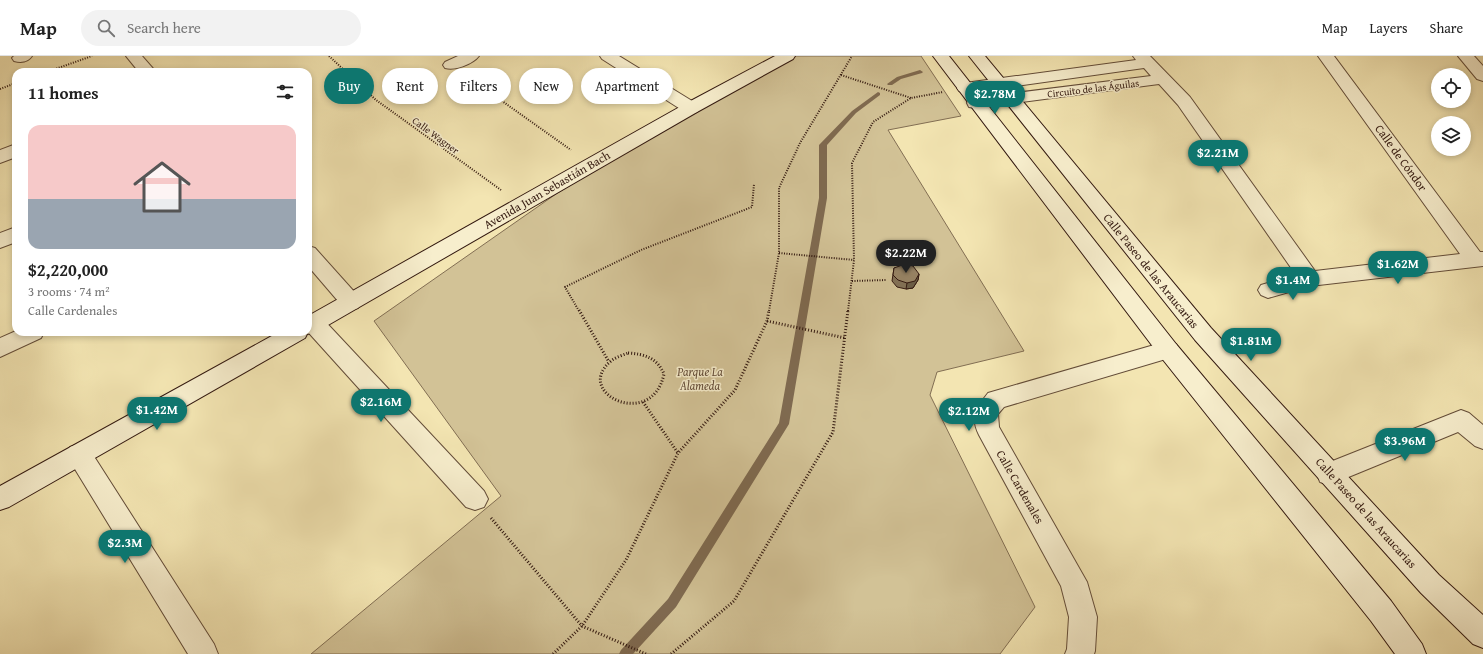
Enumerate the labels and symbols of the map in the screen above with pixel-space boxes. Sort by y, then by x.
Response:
street label: Circuito de las Águilas [1046,75,1140,102]
pin: $2.78M [962,81,1028,115]
street label: Calle Wagner [409,113,462,158]
street label: Calle de Cóndor [1371,121,1431,195]
pin: $2.21M [1185,140,1251,174]
street label: Avenida Juan Sebastián Bach [480,146,613,233]
street label: Calle Paseo de las Araucarias [1100,210,1203,332]
pin: $2.22M [873,240,939,274]
pin: $1.62M [1365,251,1431,285]
pin: $1.4M [1265,267,1321,301]
pin: $1.81M [1218,328,1284,362]
park label: Parque La Alameda [676,363,723,394]
pin: $2.16M [348,389,414,423]
pin: $1.42M [124,397,190,431]
pin: $2.12M [936,398,1002,432]
pin: $3.96M [1372,428,1438,462]
street label: Calle Cardenales [992,447,1049,527]
street label: Calle Paseo de las Araucarias [1312,454,1421,572]
pin: $2.3M [97,530,153,564]

